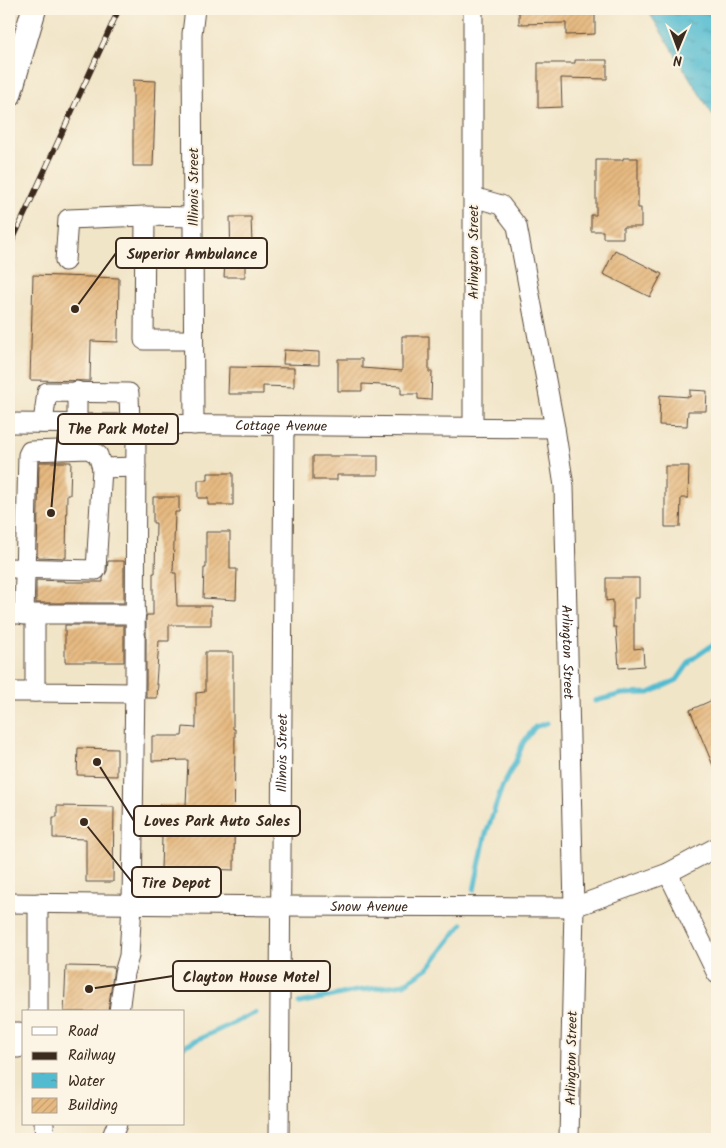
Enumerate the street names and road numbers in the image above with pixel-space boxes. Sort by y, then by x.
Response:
street label: Illinois Street [183,147,205,226]
street label: Arlington Street [463,204,485,299]
street label: Cottage Avenue [235,415,328,438]
street label: Arlington Street [555,605,579,700]
street label: Illinois Street [271,713,294,793]
street label: Snow Avenue [330,896,408,918]
street label: Arlington Street [560,1010,584,1105]

